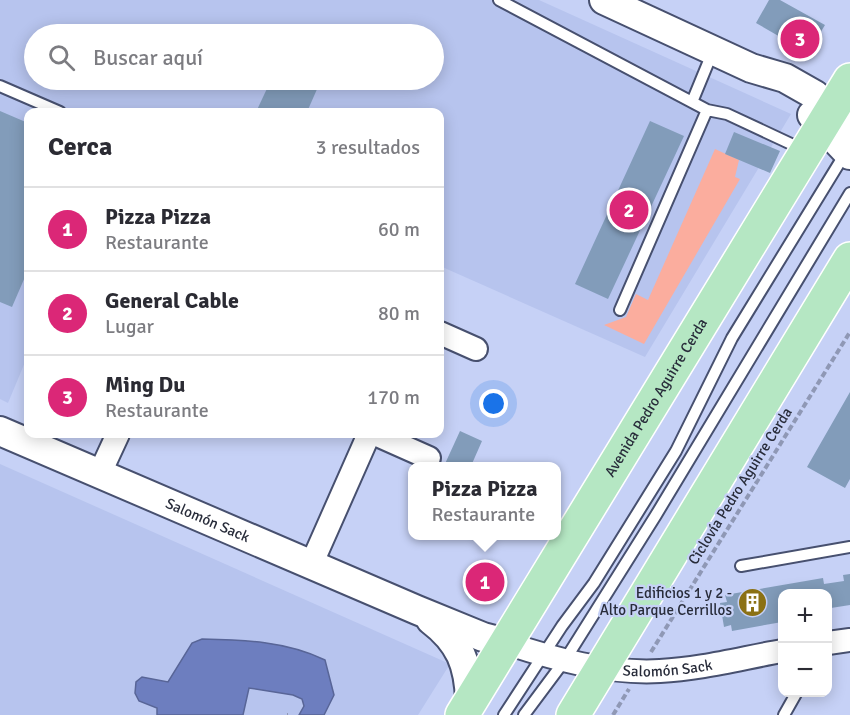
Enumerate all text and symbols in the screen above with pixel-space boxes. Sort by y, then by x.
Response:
pin: 3 [780,16,820,62]
search box [24,24,444,90]
icon: search [45,41,78,74]
text: Buscar aquí [93,44,203,71]
text: Cerca [48,131,112,163]
text: 3 resultados [316,135,420,160]
pin: 2 [610,188,648,232]
text: Pizza Pizza [105,203,211,230]
text: 1 [62,217,73,242]
text: 60 m [378,217,420,242]
text: Restaurante [105,230,209,255]
text: General Cable [105,287,239,314]
text: 2 [62,301,73,326]
text: 80 m [378,301,420,326]
text: Lugar [105,314,154,339]
street label: Avenida Pedro Aguirre Cerda [601,315,711,480]
text: Ming Du [105,371,185,398]
text: 3 [62,385,73,410]
text: 170 m [367,385,420,410]
your location [479,389,508,418]
text: Restaurante [105,398,209,423]
street label: Ciclovía Pedro Aguirre Cerda [684,404,796,568]
popup [408,462,561,540]
text: Pizza Pizza [432,475,538,502]
street label: Salomón Sack [163,494,253,546]
text: Restaurante [432,502,535,527]
pin: 1 [466,560,504,604]
place label: Edificios 1 y 2 - Alto Parque Cerrillos [600,584,732,619]
building icon: Edificios 1 y 2 - Alto Parque Cerrillos [737,586,769,618]
map controls [778,589,832,697]
button: + [778,589,832,643]
button: − [778,643,832,697]
street label: Salomón Sack [622,656,714,680]

